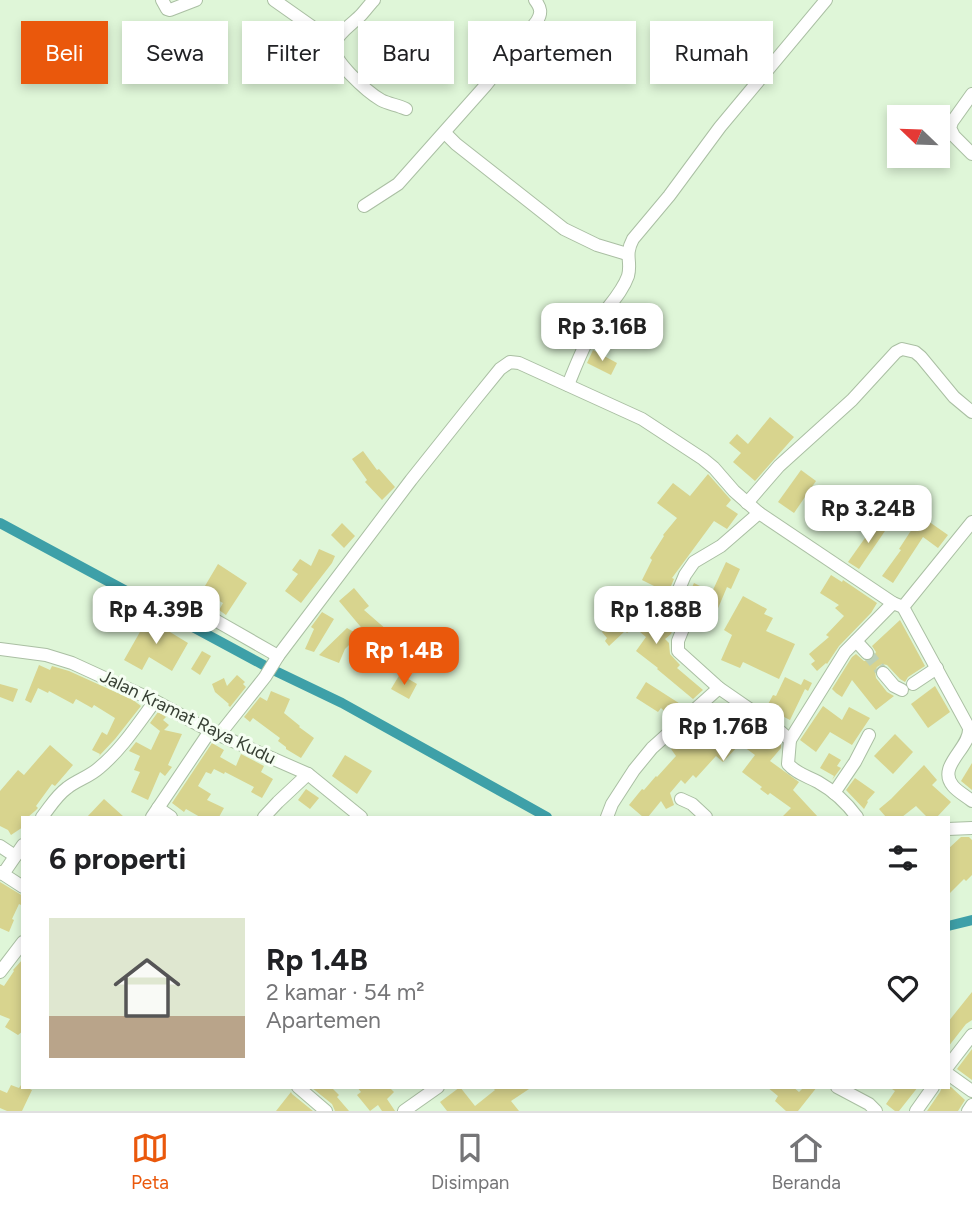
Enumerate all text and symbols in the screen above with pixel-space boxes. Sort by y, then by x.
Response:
chip: Beli [21,21,108,84]
chip: Sewa [122,21,228,84]
chip: Filter [242,21,344,84]
chip: Baru [358,21,454,84]
chip: Apartemen [468,21,636,84]
chip: Rumah [650,21,773,84]
north arrow [887,105,950,168]
map controls [887,105,950,168]
pin: Rp 3.16B [530,304,674,363]
text: Rp 3.16B [557,312,647,340]
pin: Rp 3.24B [796,486,940,545]
text: Rp 3.24B [821,494,915,522]
pin: Rp 4.39B [84,586,228,646]
pin: Rp 1.88B [584,586,728,646]
text: Rp 4.39B [109,595,203,623]
text: Rp 1.88B [610,595,702,623]
pin: Rp 1.4B [339,628,469,687]
text: Rp 1.4B [365,636,443,664]
street label: Jalan Kramat Raya Kudu [97,665,279,769]
pin: Rp 1.76B [651,704,795,763]
text: Rp 1.76B [678,712,768,740]
icon: filters [884,839,922,877]
text: 6 properti [49,840,186,877]
text: Rp 1.4B [266,941,368,978]
icon: home [105,946,189,1030]
icon: heart [884,969,922,1007]
text: 2 kamar · 54 m² [266,978,425,1006]
text: Apartemen [266,1006,381,1034]
tab: Peta [131,1129,169,1194]
tab: Disimpan [431,1129,509,1194]
tab: Beranda [771,1129,841,1194]

